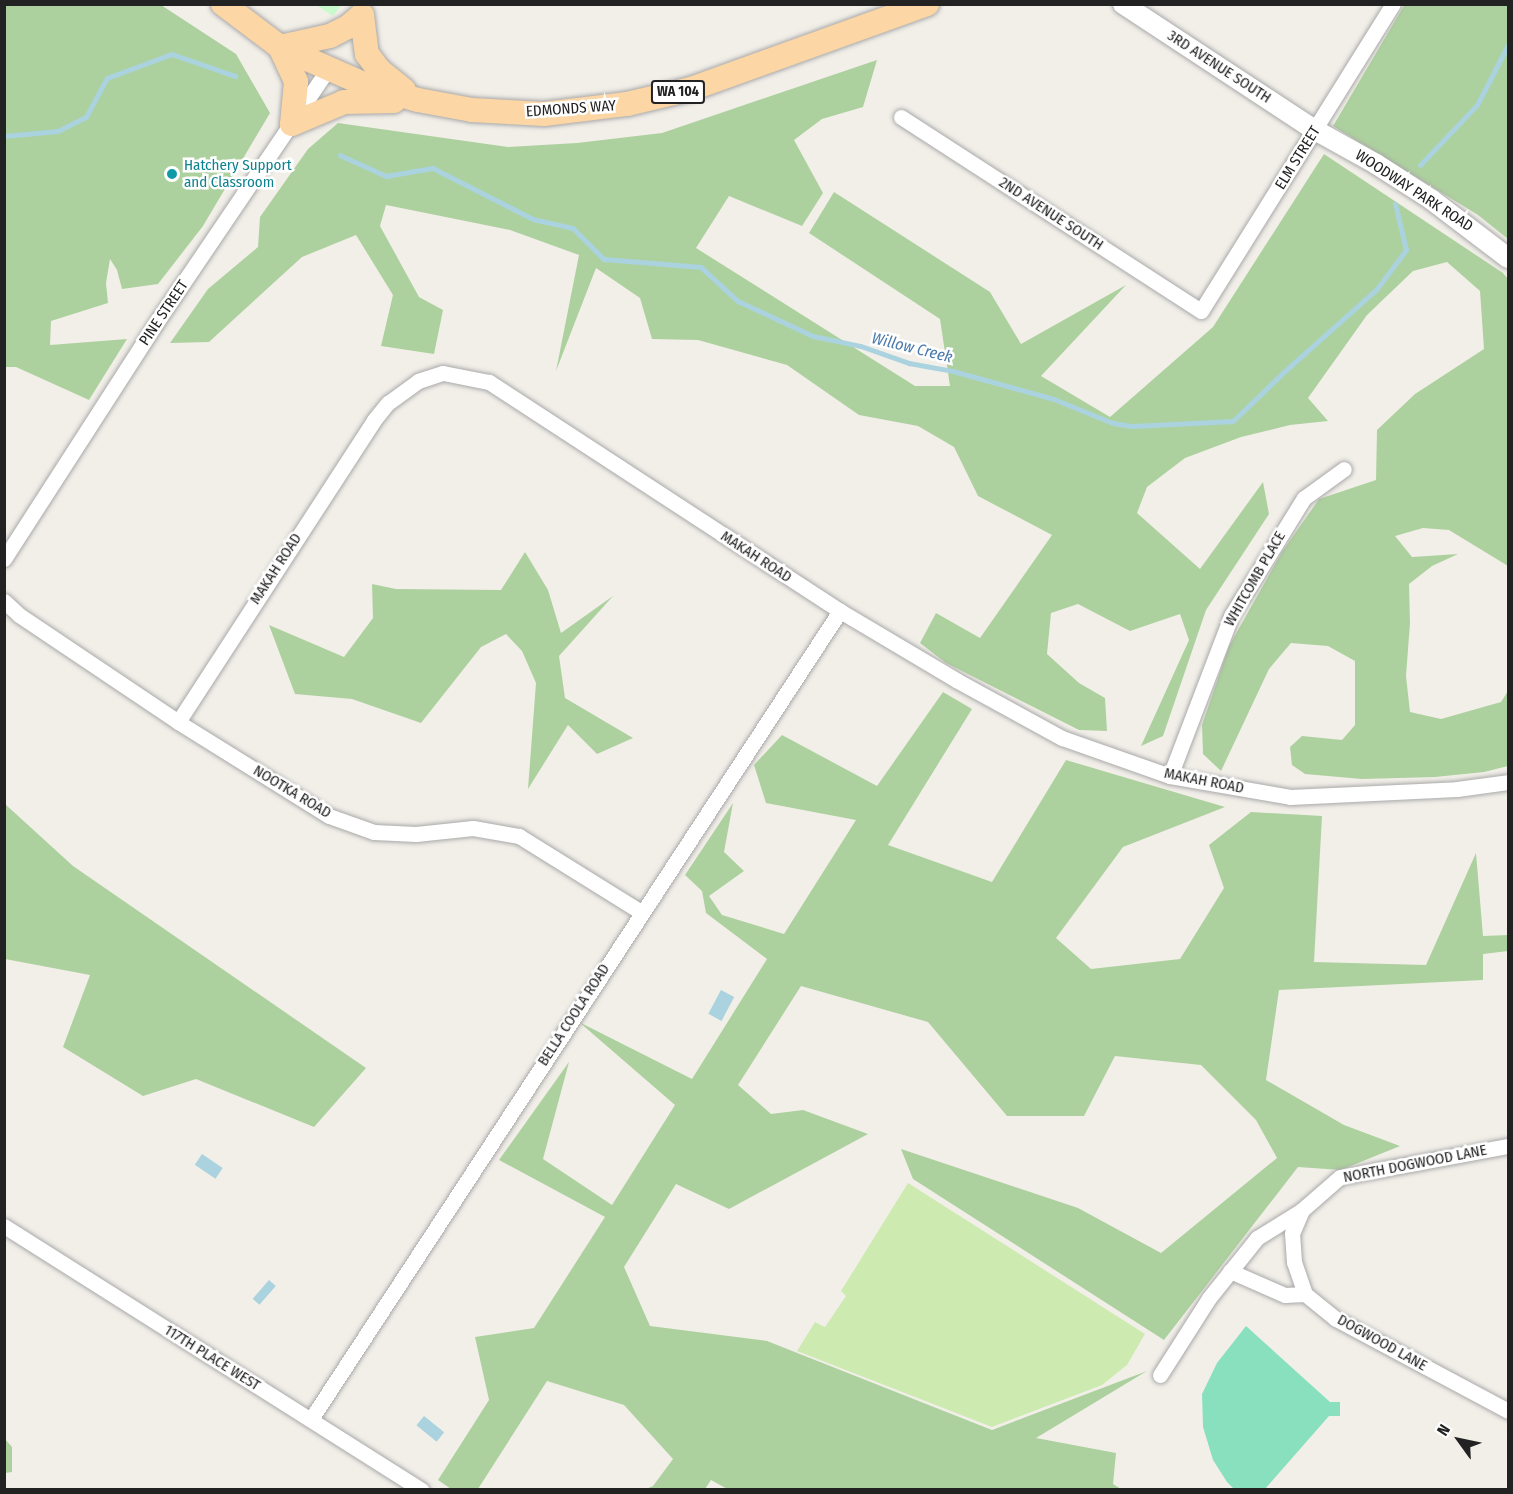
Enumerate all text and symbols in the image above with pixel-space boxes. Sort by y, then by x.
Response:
street label: 3RD AVENUE SOUTH [1164,27,1274,107]
road number: WA 104 [650,81,706,103]
street label: EDMONDS WAY [525,97,617,121]
street label: ELM STREET [1272,123,1324,193]
street label: WOODWAY PARK ROAD [1352,146,1476,236]
place label: Hatchery Support and Classroom [184,156,292,191]
marker: Hatchery Support and Classroom [165,167,179,181]
street label: 2ND AVENUE SOUTH [996,174,1106,254]
street label: PINE STREET [136,277,192,349]
water label: Willow Creek [870,329,954,367]
street label: MAKAH ROAD [717,527,795,587]
street label: WHITCOMB PLACE [1221,528,1289,630]
street label: MAKAH ROAD [246,530,306,608]
street label: NOOTKA ROAD [250,762,334,822]
street label: MAKAH ROAD [1163,764,1245,798]
street label: BELLA COOLA ROAD [534,961,614,1069]
street label: NORTH DOGWOOD LANE [1342,1141,1488,1187]
street label: DOGWOOD LANE [1334,1311,1430,1375]
street label: 117TH PLACE WEST [161,1321,263,1395]
north arrow [1429,1410,1489,1470]
text: N [1433,1421,1454,1439]

